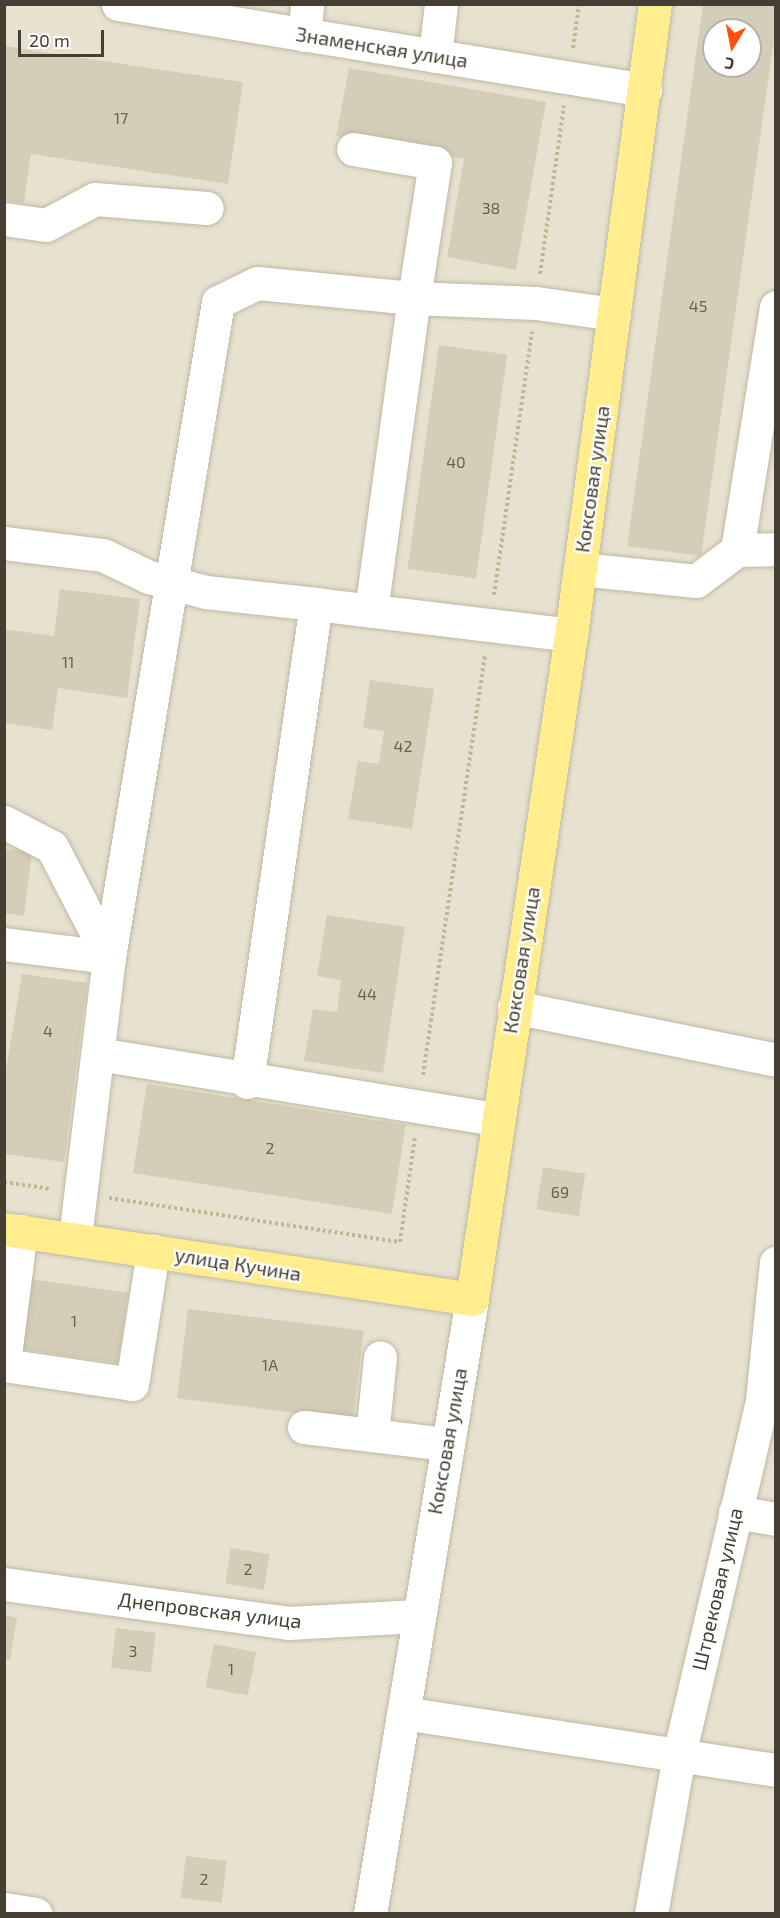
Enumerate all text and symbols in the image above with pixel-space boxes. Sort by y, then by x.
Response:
scale bar [21,18,106,56]
north arrow [702,18,762,78]
street label: Знаменская улица [294,22,470,72]
text: 20 m [29,29,70,51]
text: С [723,54,735,74]
house number: 17 [114,108,128,128]
house number: 38 [482,198,500,218]
house number: 45 [689,296,707,316]
street label: Коксовая улица [570,404,614,554]
house number: 40 [446,452,466,472]
house number: 11 [62,652,74,672]
house number: 42 [394,736,412,756]
street label: Коксовая улица [498,885,544,1035]
house number: 44 [357,984,377,1004]
house number: 4 [43,1021,53,1041]
house number: 2 [266,1138,274,1158]
house number: 69 [551,1182,569,1202]
street label: улица Кучина [173,1242,303,1286]
house number: 1 [71,1311,77,1331]
house number: 1А [262,1355,278,1375]
street label: Коксовая улица [422,1366,472,1516]
street label: Штрековая улица [687,1505,747,1673]
house number: 2 [244,1559,252,1579]
street label: Днепровская улица [117,1587,303,1633]
house number: 3 [129,1641,137,1661]
house number: 1 [228,1659,234,1679]
house number: 2 [200,1869,208,1889]

